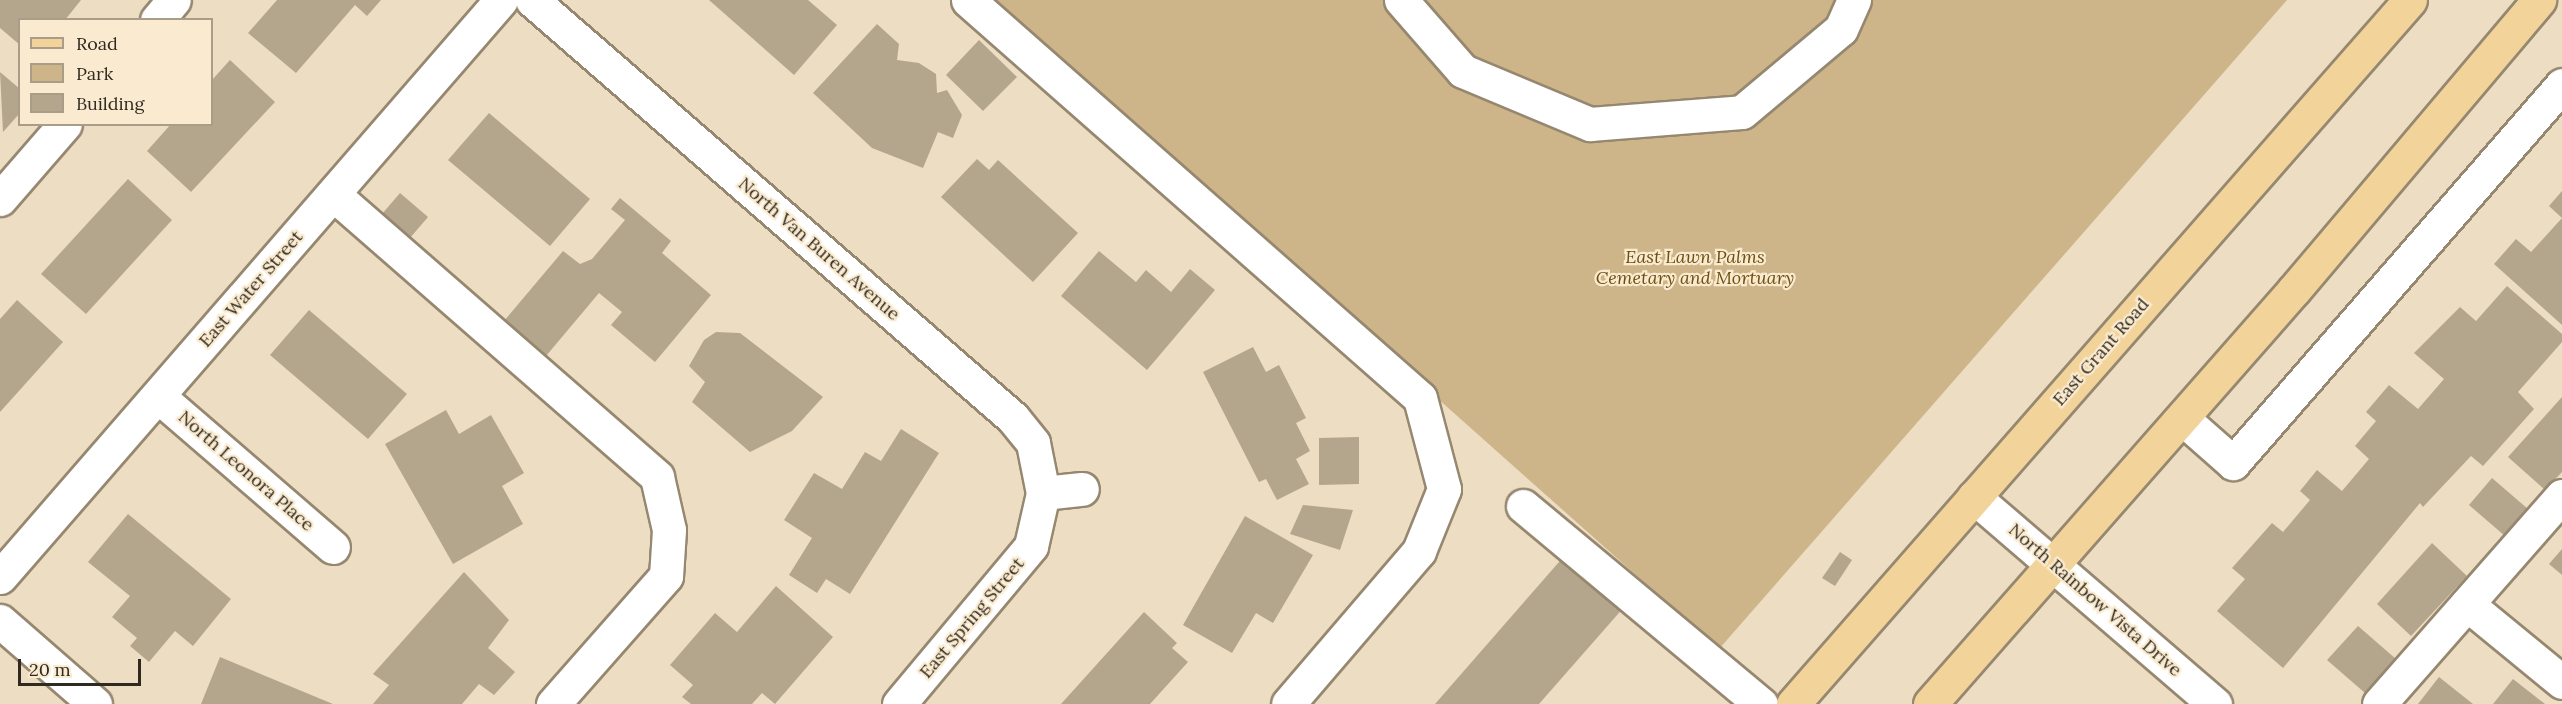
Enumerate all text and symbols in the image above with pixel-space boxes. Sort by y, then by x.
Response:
legend [18,18,213,126]
text: Road [76,32,118,55]
text: Park [76,62,113,85]
text: Building [76,92,144,115]
street label: North Van Buren Avenue [734,173,904,325]
street label: East Water Street [195,226,307,352]
park label: East Lawn Palms Cemetary and Mortuary [1596,247,1794,290]
street label: East Grant Road [2048,294,2154,410]
street label: North Leonora Place [174,406,318,536]
street label: North Rainbow Vista Drive [2004,519,2186,681]
street label: East Spring Street [915,553,1029,683]
scale bar [21,647,144,685]
text: 20 m [29,658,71,681]

